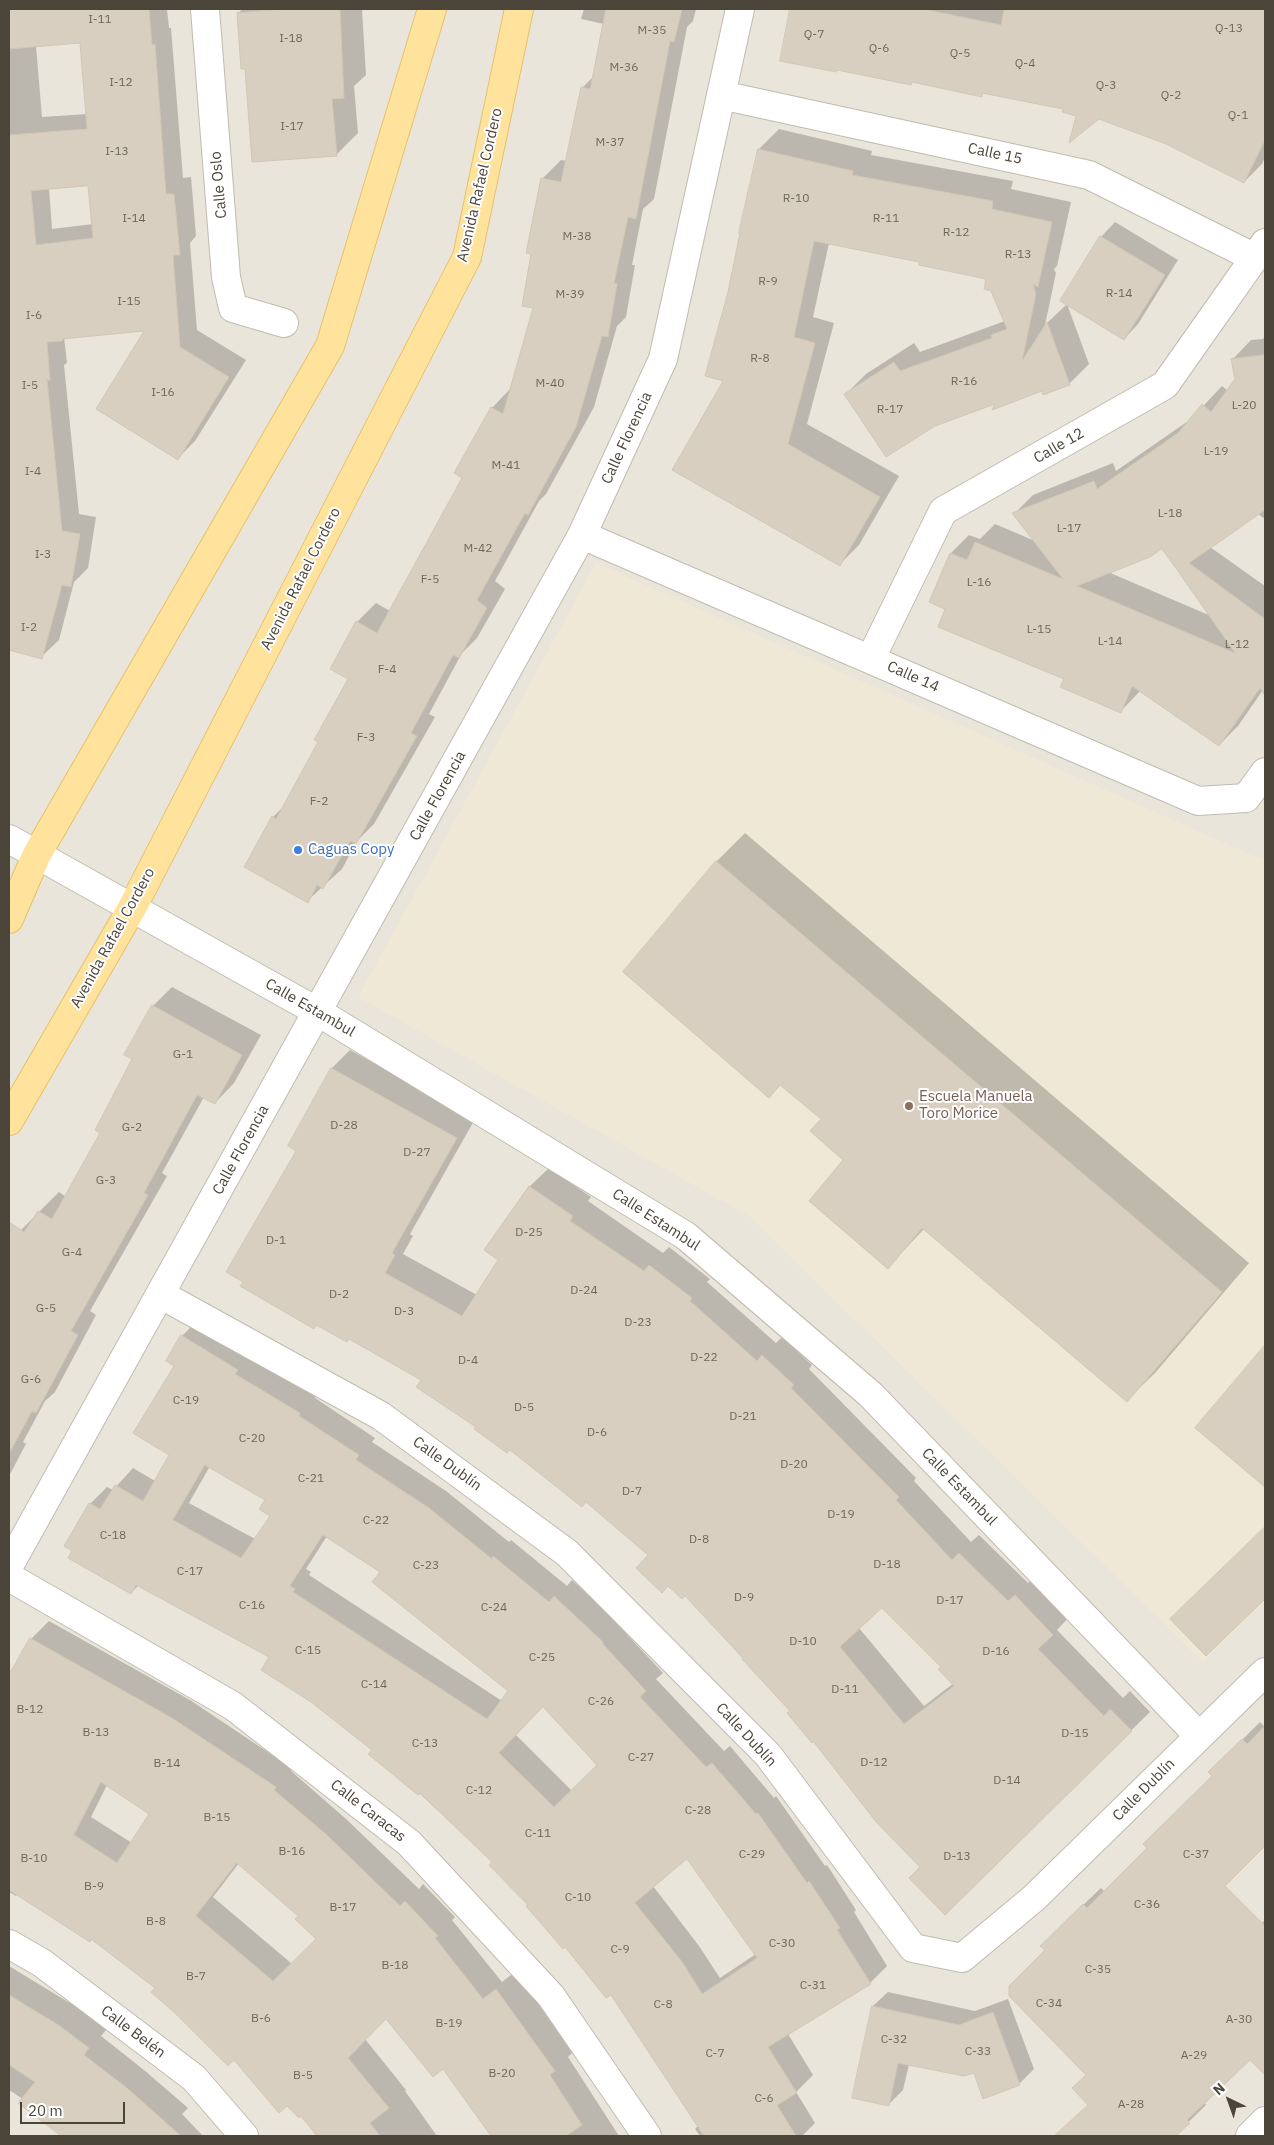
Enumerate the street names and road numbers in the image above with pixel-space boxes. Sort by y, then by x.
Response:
street label: Avenida Rafael Cordero [454,106,506,264]
street label: Calle 15 [966,139,1024,169]
street label: Calle Oslo [207,151,231,219]
street label: Calle Florencia [598,389,656,487]
street label: Calle 12 [1031,424,1087,468]
street label: Avenida Rafael Cordero [257,505,345,653]
street label: Calle 14 [884,658,942,696]
street label: Calle Florencia [406,748,470,844]
street label: Avenida Rafael Cordero [67,865,159,1011]
street label: Calle Estambul [262,975,358,1041]
street label: Calle Florencia [209,1102,273,1198]
street label: Calle Estambul [609,1185,703,1255]
street label: Calle Dublín [409,1433,485,1495]
street label: Calle Estambul [918,1444,1000,1530]
street label: Calle Dublín [712,1699,780,1771]
street label: Calle Dublín [1109,1755,1179,1825]
street label: Calle Caracas [327,1776,409,1846]
street label: Calle Belén [97,2002,169,2062]

